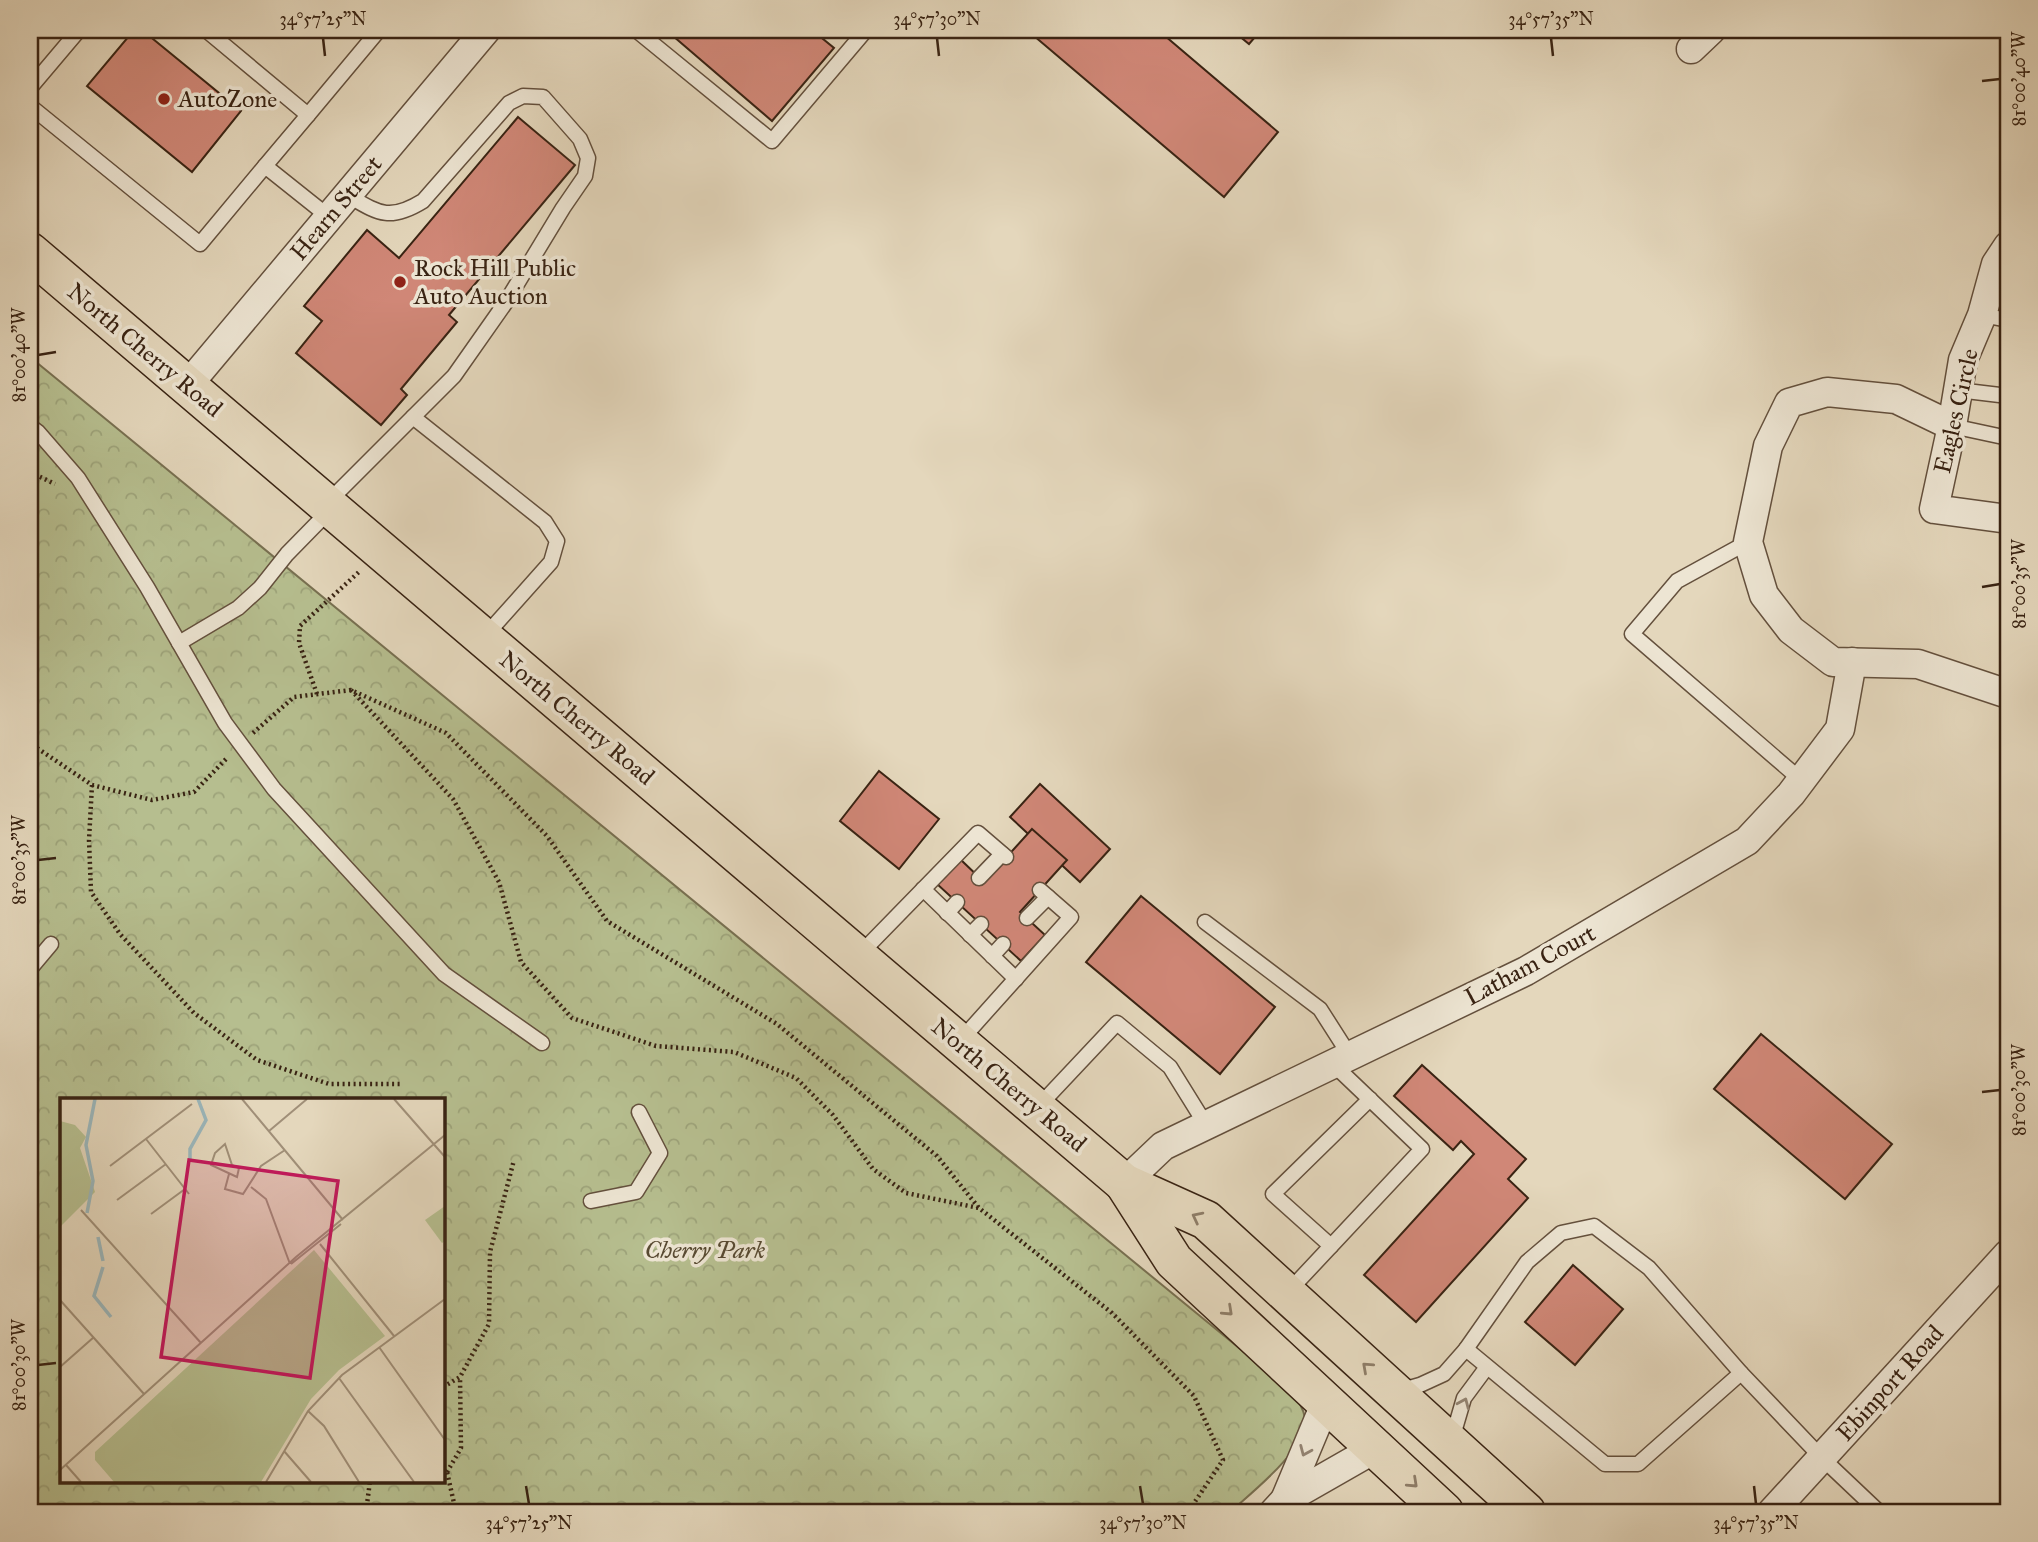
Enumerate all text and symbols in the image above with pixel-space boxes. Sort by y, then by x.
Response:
text: 34°57'25"N [280,8,366,30]
text: 34°57'30"N [893,8,981,30]
text: 34°57'35"N [1508,8,1594,30]
text: 81°00'40"W [2008,31,2030,126]
place label: AutoZone [177,84,277,114]
marker: AutoZone [156,91,172,107]
street label: Hearn Street [284,149,389,266]
place label: Rock Hill Public Auto Auction [413,253,576,311]
marker: Rock Hill Public Auto Auction [392,274,408,290]
street label: North Cherry Road [61,276,229,424]
text: 81°00'40"W [8,307,30,402]
street label: Eagles Circle [1927,346,1985,476]
text: 81°00'35"W [2008,538,2030,629]
street label: North Cherry Road [493,644,661,792]
text: 81°00'35"W [8,814,30,905]
street label: Latham Court [1459,918,1601,1012]
street label: North Cherry Road [925,1011,1093,1159]
text: 81°00'30"W [2008,1043,2030,1136]
inset map [60,1098,444,1482]
one-way arrow [1192,1211,1204,1225]
park label: Cherry Park [645,1235,766,1265]
one-way arrow [1220,1303,1233,1316]
text: 81°00'30"W [8,1318,30,1411]
street label: Ebinport Road [1830,1319,1950,1447]
one-way arrow [1362,1363,1375,1376]
one-way arrow [1456,1398,1470,1410]
one-way arrow [1300,1444,1314,1456]
one-way arrow [1405,1475,1418,1487]
text: 34°57'25"N [486,1512,572,1534]
text: 34°57'30"N [1099,1512,1187,1534]
text: 34°57'35"N [1713,1512,1799,1534]

